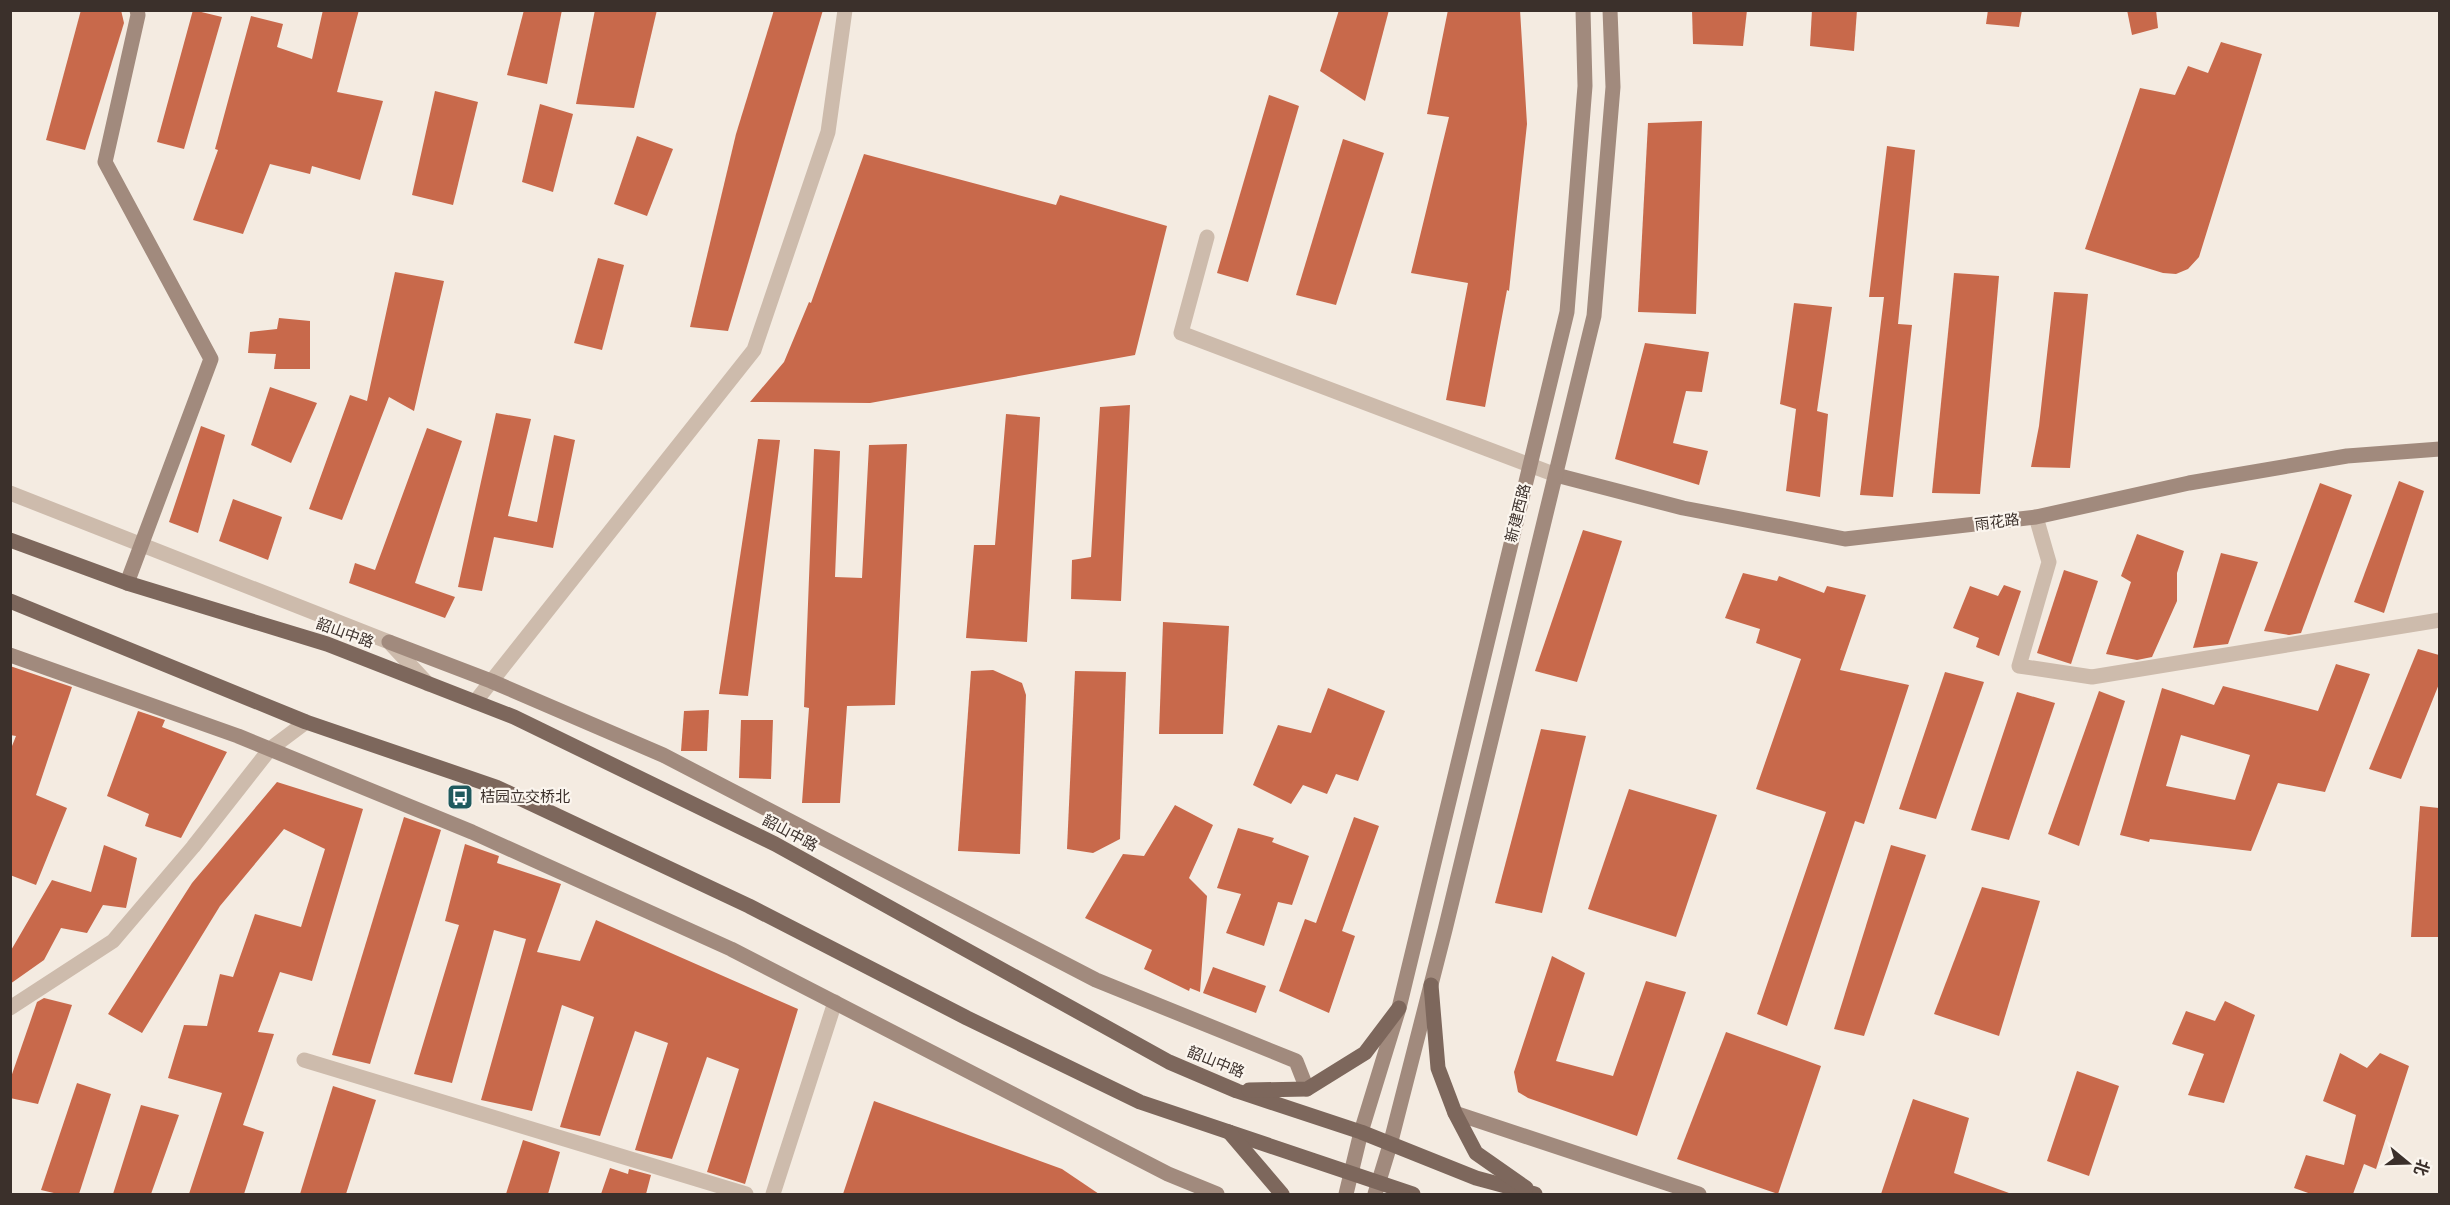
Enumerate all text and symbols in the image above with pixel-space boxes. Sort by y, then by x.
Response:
street label: 新建西路 [1501,481,1534,544]
street label: 雨花路 [1973,509,2020,534]
street label: 韶山中路 [314,613,377,652]
bus stop icon: 桔园立交桥北 [445,782,475,812]
place label: 桔园立交桥北 [480,787,570,806]
street label: 韶山中路 [759,810,821,855]
street label: 韶山中路 [1185,1041,1248,1082]
north arrow [2378,1133,2438,1193]
text: 北 [2410,1157,2434,1179]

